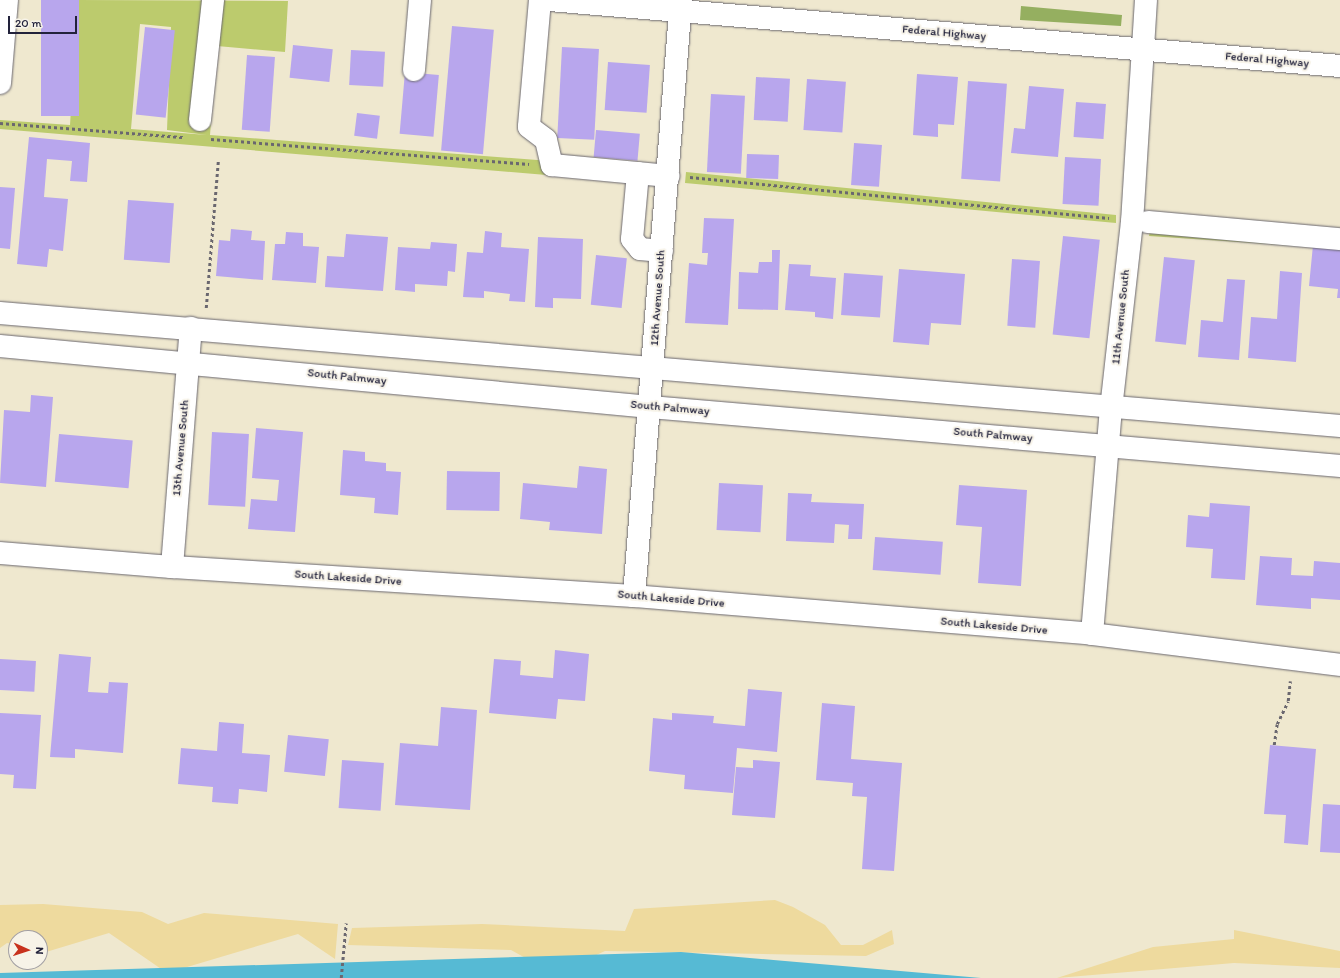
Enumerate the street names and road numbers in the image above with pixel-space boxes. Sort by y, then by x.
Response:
street label: Federal Highway [902,22,986,44]
street label: Federal Highway [1225,49,1309,71]
street label: 12th Avenue South [647,250,669,346]
street label: 11th Avenue South [1109,269,1133,365]
street label: South Palmway [307,366,387,388]
street label: South Palmway [630,397,710,419]
street label: 13th Avenue South [170,400,192,496]
street label: South Palmway [953,424,1033,446]
street label: South Lakeside Drive [294,567,402,589]
street label: South Lakeside Drive [617,587,725,611]
street label: South Lakeside Drive [940,614,1048,638]

